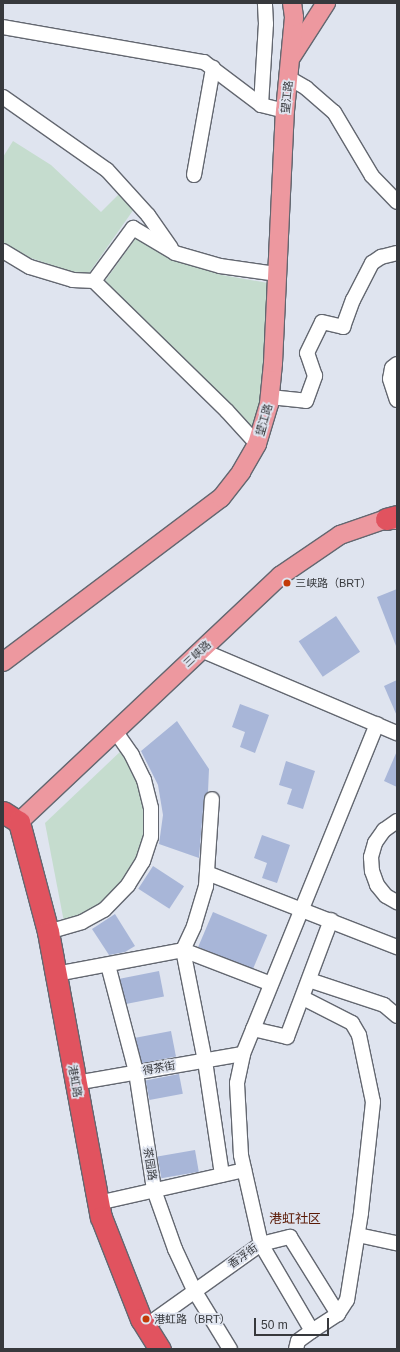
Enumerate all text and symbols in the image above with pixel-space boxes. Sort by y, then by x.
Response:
street label: 望江路 [279,80,295,114]
street label: 望江路 [253,402,275,438]
place label: 三峡路（BRT） [295,576,372,590]
marker: 三峡路（BRT） [282,578,292,588]
street label: 三峡路 [180,638,214,670]
street label: 得茶街 [142,1059,176,1077]
street label: 港虹路 [66,1064,84,1098]
street label: 茶园路 [141,1147,159,1181]
district label: 港虹社区 [269,1211,321,1227]
street label: 香浮街 [226,1241,260,1271]
scale bar [256,1310,331,1336]
place label: 港虹路（BRT） [154,1312,231,1326]
marker: 港虹路（BRT） [141,1314,151,1324]
text: 50 m [261,1318,288,1332]

